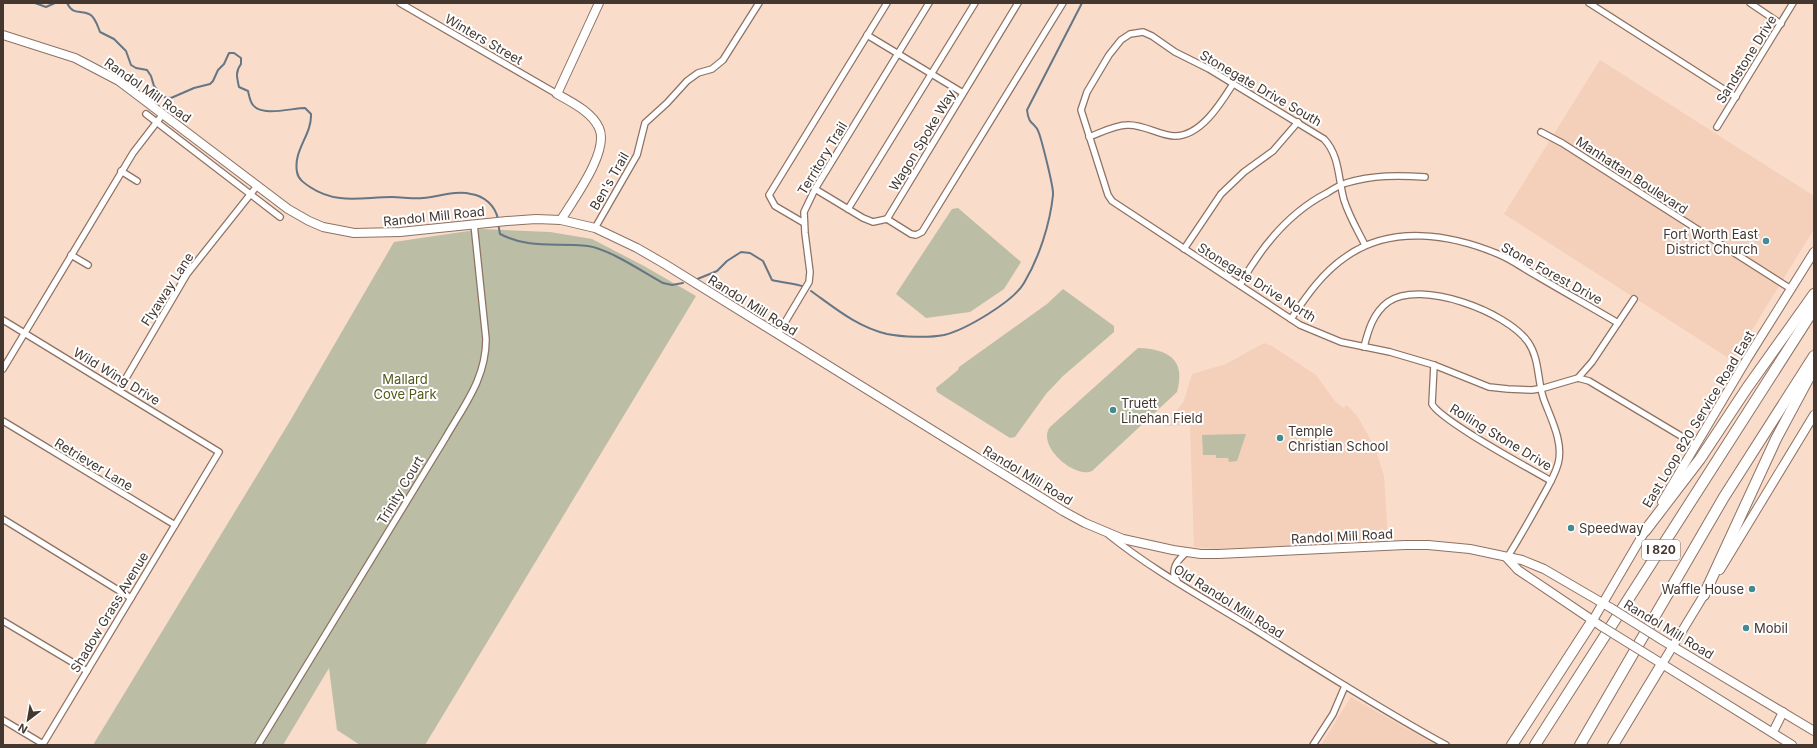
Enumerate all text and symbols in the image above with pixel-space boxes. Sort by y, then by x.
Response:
street label: Winters Street [442,10,526,68]
street label: Sandstone Drive [1712,12,1780,106]
street label: Stonegate Drive South [1197,47,1325,129]
street label: Randol Mill Road [102,54,194,126]
street label: Wagon Spoke Way [885,86,959,194]
street label: Territory Trail [794,119,850,197]
street label: Manhattan Boulevard [1573,133,1691,217]
street label: Ben's Trail [586,149,632,213]
street label: Randol Mill Road [382,203,486,229]
place label: Fort Worth East District Church [1663,226,1758,257]
marker: Fort Worth East District Church [1761,236,1771,246]
street label: Stonegate Drive North [1195,239,1319,325]
street label: Stone Forest Drive [1499,239,1605,307]
street label: Flyaway Lane [137,249,197,329]
street label: Randol Mill Road [705,271,801,339]
street label: East Loop 820 Service Road East [1639,328,1757,510]
street label: Wild Wing Drive [71,344,163,408]
park label: Mallard Cove Park [373,371,437,402]
place label: Truett Linehan Field [1121,395,1203,426]
street label: Rolling Stone Drive [1447,400,1555,474]
marker: Truett Linehan Field [1108,405,1118,415]
place label: Temple Christian School [1288,423,1389,454]
marker: Temple Christian School [1275,433,1285,443]
street label: Retriever Lane [52,434,136,494]
street label: Randol Mill Road [980,442,1076,508]
street label: Trinity Court [373,453,427,527]
place label: Speedway [1579,520,1643,536]
marker: Speedway [1566,523,1576,533]
street label: Randol Mill Road [1291,525,1393,547]
road number: I 820 [1642,540,1680,560]
street label: Shadow Grass Avenue [67,549,151,675]
street label: Old Randol Mill Road [1171,561,1287,641]
place label: Waffle House [1661,581,1744,597]
marker: Waffle House [1747,584,1757,594]
street label: Randol Mill Road [1621,596,1717,662]
place label: Mobil [1754,620,1788,636]
marker: Mobil [1741,623,1751,633]
north arrow [8,700,48,740]
text: N [16,720,30,737]

